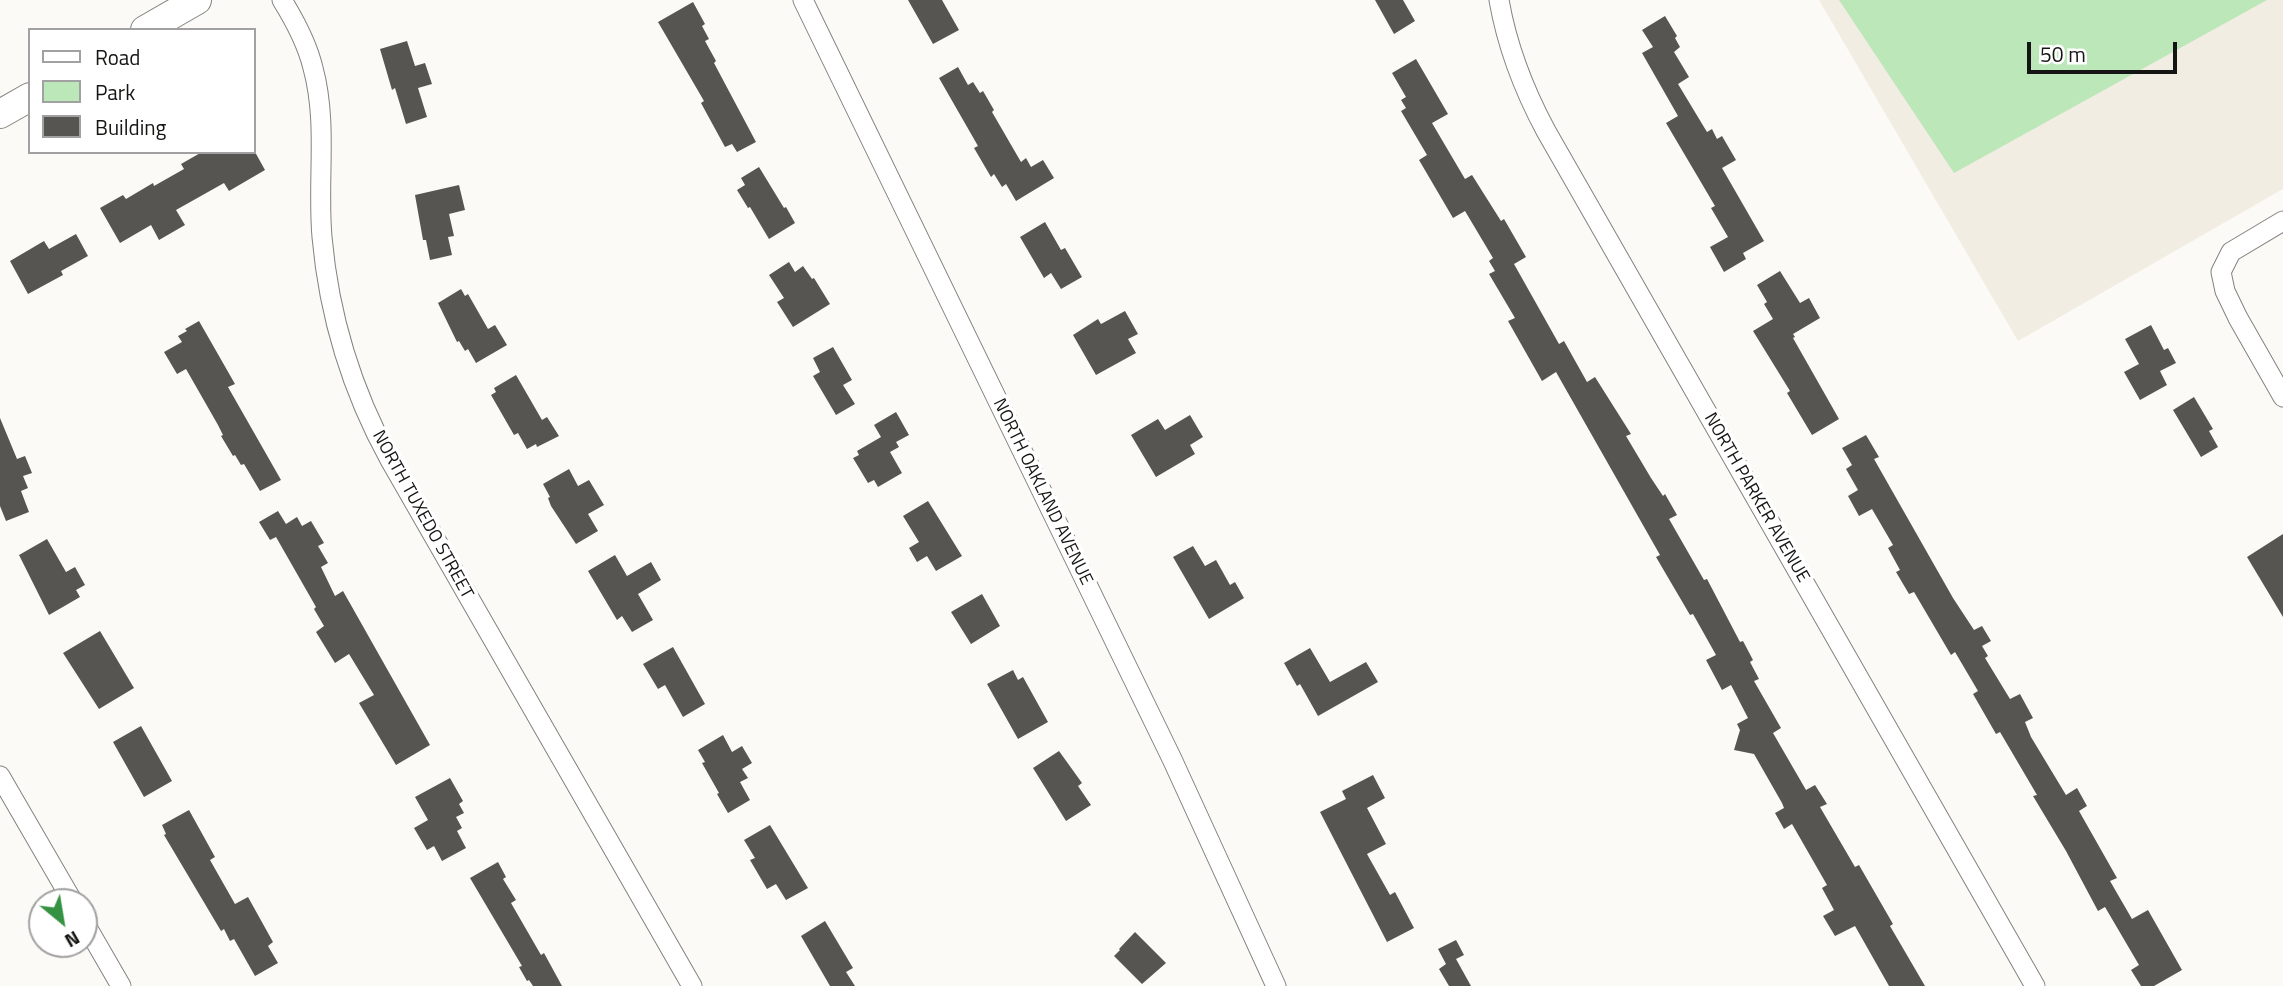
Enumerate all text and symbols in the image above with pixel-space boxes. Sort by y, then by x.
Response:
legend [28,28,256,154]
scale bar [2031,28,2182,72]
text: 50 m [2040,38,2086,70]
text: Road [95,41,140,73]
text: Park [95,76,135,108]
text: Building [95,111,166,143]
street label: NORTH OAKLAND AVENUE [987,395,1097,589]
street label: NORTH PARKER AVENUE [1699,409,1813,587]
street label: NORTH TUXEDO STREET [367,427,477,603]
north arrow [28,888,98,958]
text: N [60,924,86,956]

